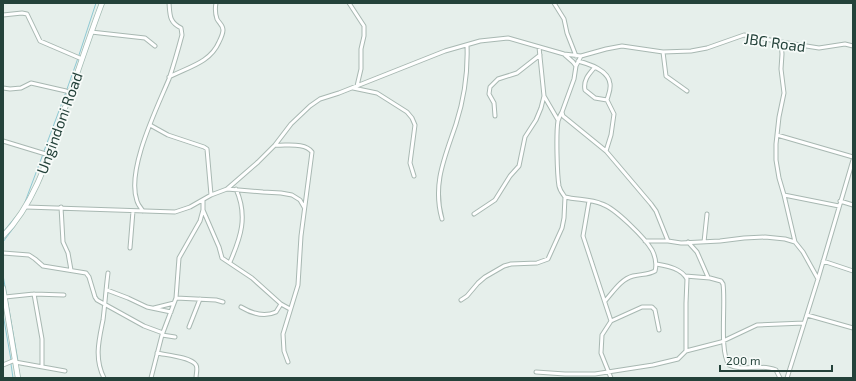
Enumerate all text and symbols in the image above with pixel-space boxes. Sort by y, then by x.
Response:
street label: JBG Road [743,29,807,55]
street label: Ungindoni Road [32,70,86,176]
scale bar [720,347,832,373]
text: 200 m [726,353,760,367]

